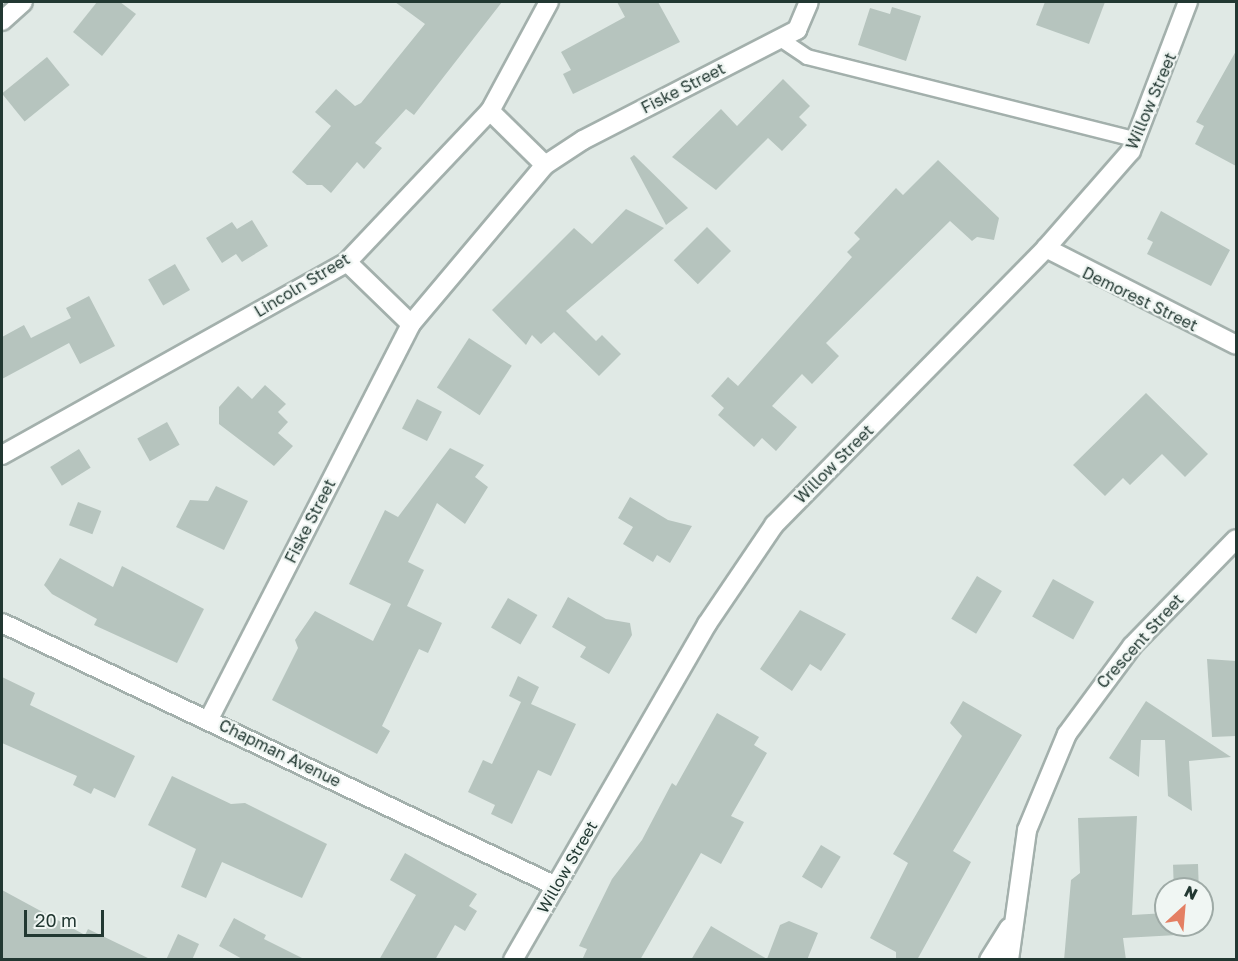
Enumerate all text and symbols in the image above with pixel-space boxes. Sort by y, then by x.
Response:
street label: Willow Street [1122,50,1180,152]
street label: Fiske Street [638,59,728,117]
street label: Lincoln Street [251,249,353,321]
street label: Demorest Street [1079,263,1201,335]
street label: Willow Street [791,421,877,507]
street label: Fiske Street [281,476,339,566]
street label: Crescent Street [1093,590,1187,692]
street label: Chapman Avenue [216,715,344,791]
street label: Willow Street [533,817,601,917]
north arrow [1154,877,1214,937]
text: N [1181,881,1201,904]
scale bar [27,898,106,936]
text: 20 m [35,909,77,931]

